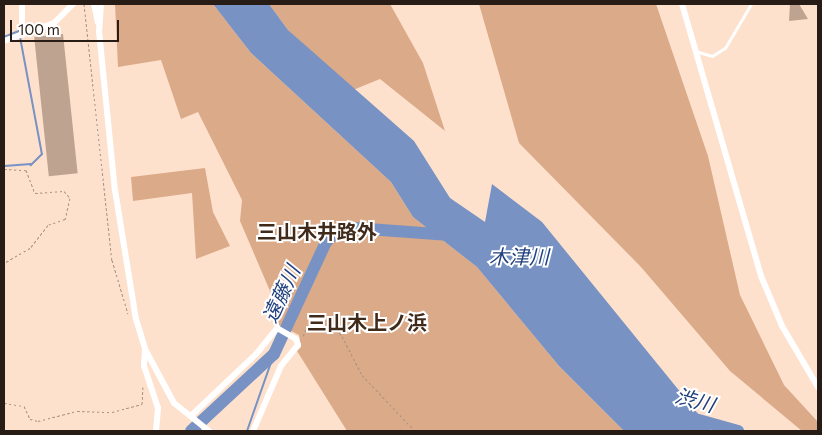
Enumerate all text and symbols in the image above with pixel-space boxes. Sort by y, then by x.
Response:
scale bar [12,10,121,42]
text: 100 m [18,20,60,38]
district label: 三山木井路外 [257,219,377,243]
water label: 木津川 [489,244,549,268]
water label: 遠藤川 [257,262,305,326]
district label: 三山木上ノ浜 [307,310,427,334]
water label: 渋川 [673,383,717,417]

